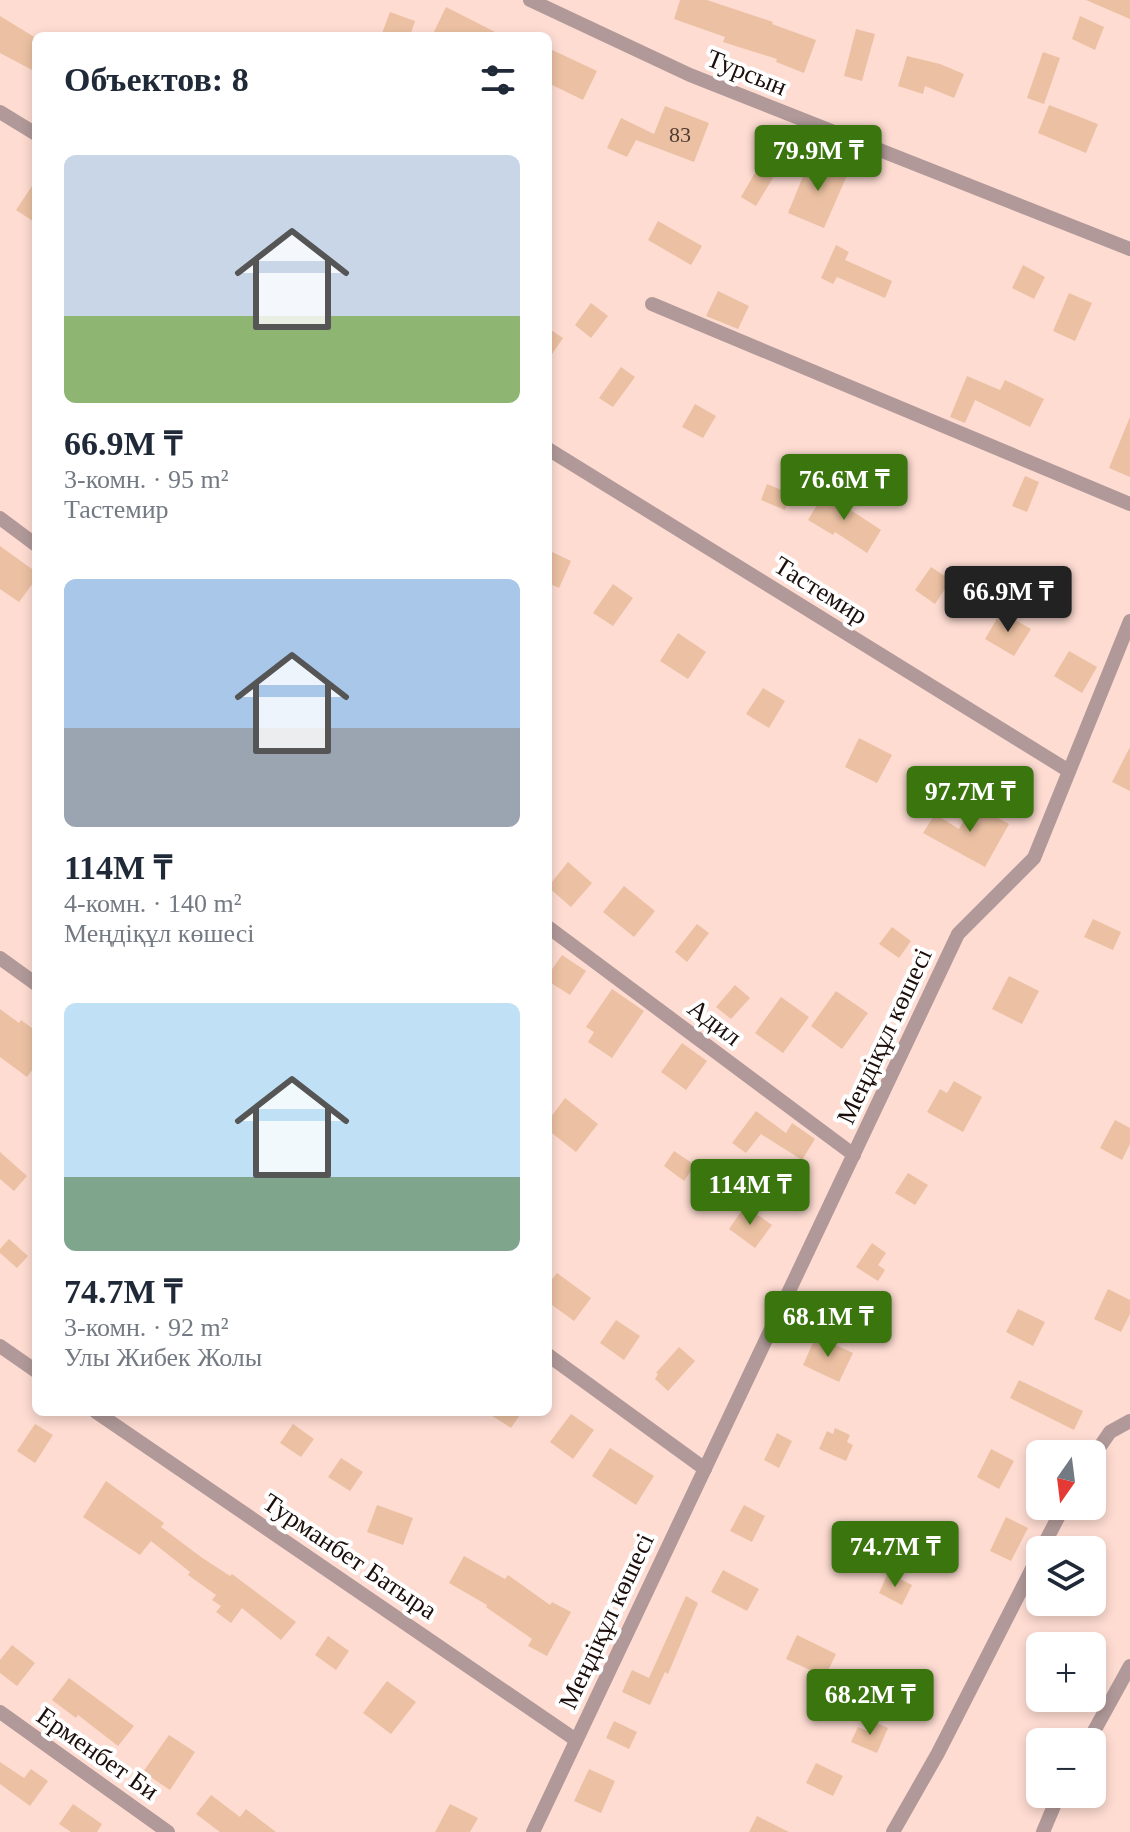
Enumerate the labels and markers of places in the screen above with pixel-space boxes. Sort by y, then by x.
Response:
pin: 79.9M ₸ [744,125,892,193]
pin: 76.6M ₸ [770,454,918,522]
pin: 66.9M ₸ [934,566,1082,634]
pin: 97.7M ₸ [896,766,1044,834]
pin: 114M ₸ [685,1159,815,1227]
pin: 68.1M ₸ [754,1291,902,1359]
pin: 74.7M ₸ [821,1521,969,1589]
pin: 68.2M ₸ [796,1669,944,1737]

